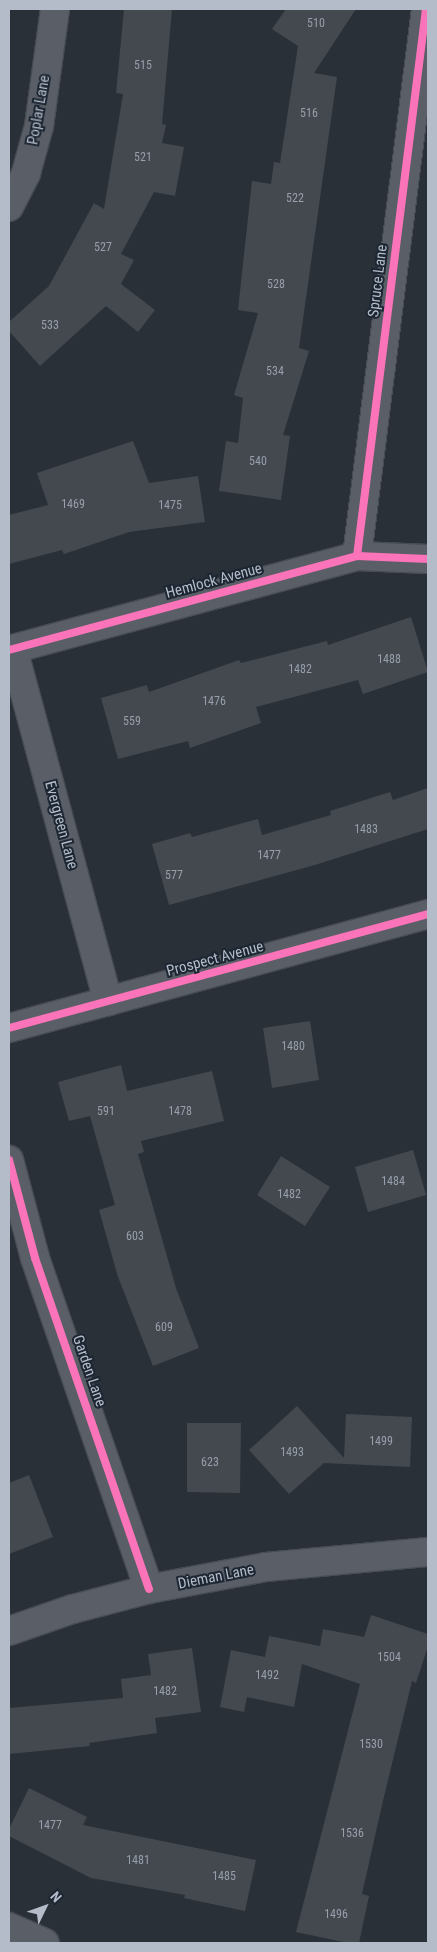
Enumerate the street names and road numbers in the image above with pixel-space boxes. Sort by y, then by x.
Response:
street label: Poplar Lane [24,74,54,146]
street label: Spruce Lane [365,244,391,318]
street label: Hemlock Avenue [164,560,264,602]
street label: Evergreen Lane [41,779,81,871]
street label: Prospect Avenue [165,937,265,981]
street label: Garden Lane [68,1333,110,1409]
street label: Dieman Lane [177,1561,255,1593]

